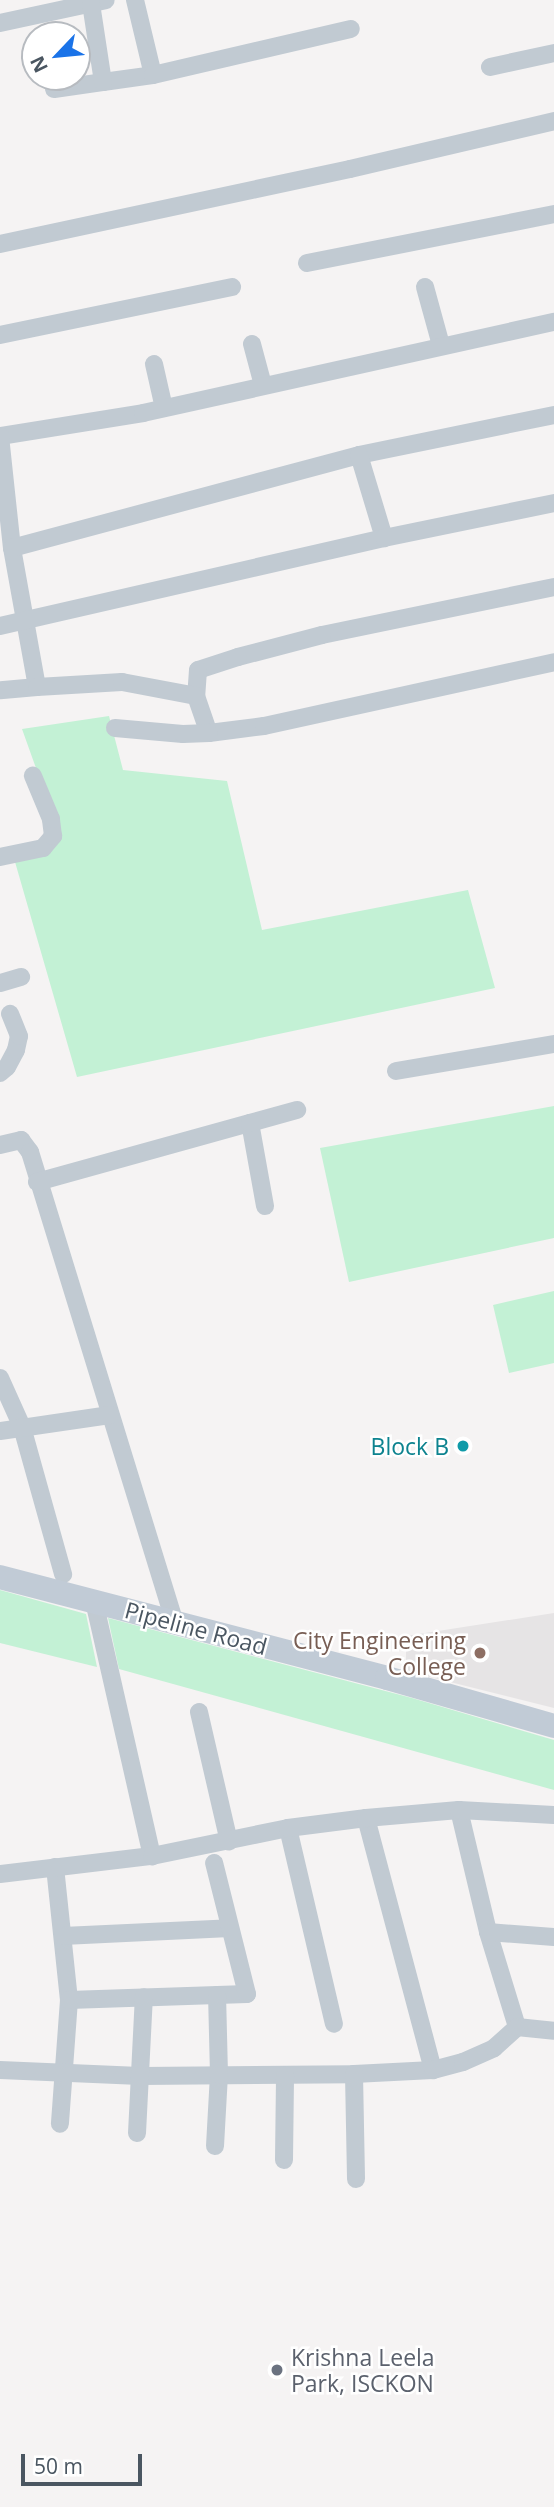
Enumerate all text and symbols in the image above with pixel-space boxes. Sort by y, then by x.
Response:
north arrow [21,21,91,91]
text: N [24,52,54,77]
place label: Block B [371,1432,449,1460]
marker: Block B [455,1438,471,1454]
street label: Pipeline Road [122,1596,270,1660]
place label: City Engineering College [293,1626,466,1680]
marker: City Engineering College [472,1645,488,1661]
place label: Krishna Leela Park, ISCKON [291,2343,435,2397]
marker: Krishna Leela Park, ISCKON [269,2362,285,2378]
scale bar [24,2440,145,2484]
text: 50 m [34,2452,83,2480]

